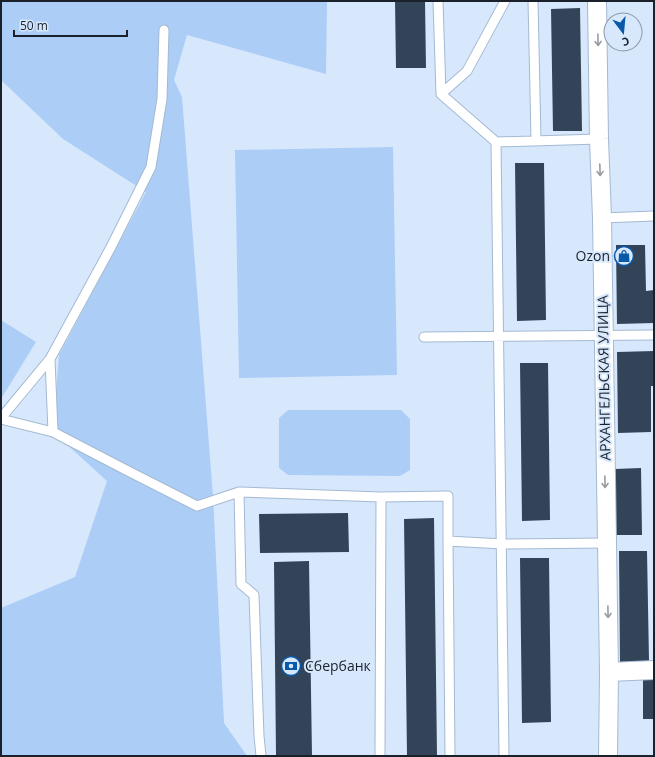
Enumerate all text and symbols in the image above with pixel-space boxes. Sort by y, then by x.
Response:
scale bar [14,12,127,38]
north arrow [603,12,643,52]
text: 50 m [20,17,48,34]
one-way arrow [594,33,602,46]
text: С [620,34,631,50]
one-way arrow [596,163,604,176]
shop icon: Ozon [613,245,635,267]
place label: Ozon [576,246,610,265]
street label: АРХАНГЕЛЬСКАЯ УЛИЦА [593,295,614,461]
one-way arrow [602,475,609,488]
one-way arrow [604,605,611,618]
bank icon: Сбербанк [280,655,302,677]
place label: Сбербанк [305,656,372,675]

